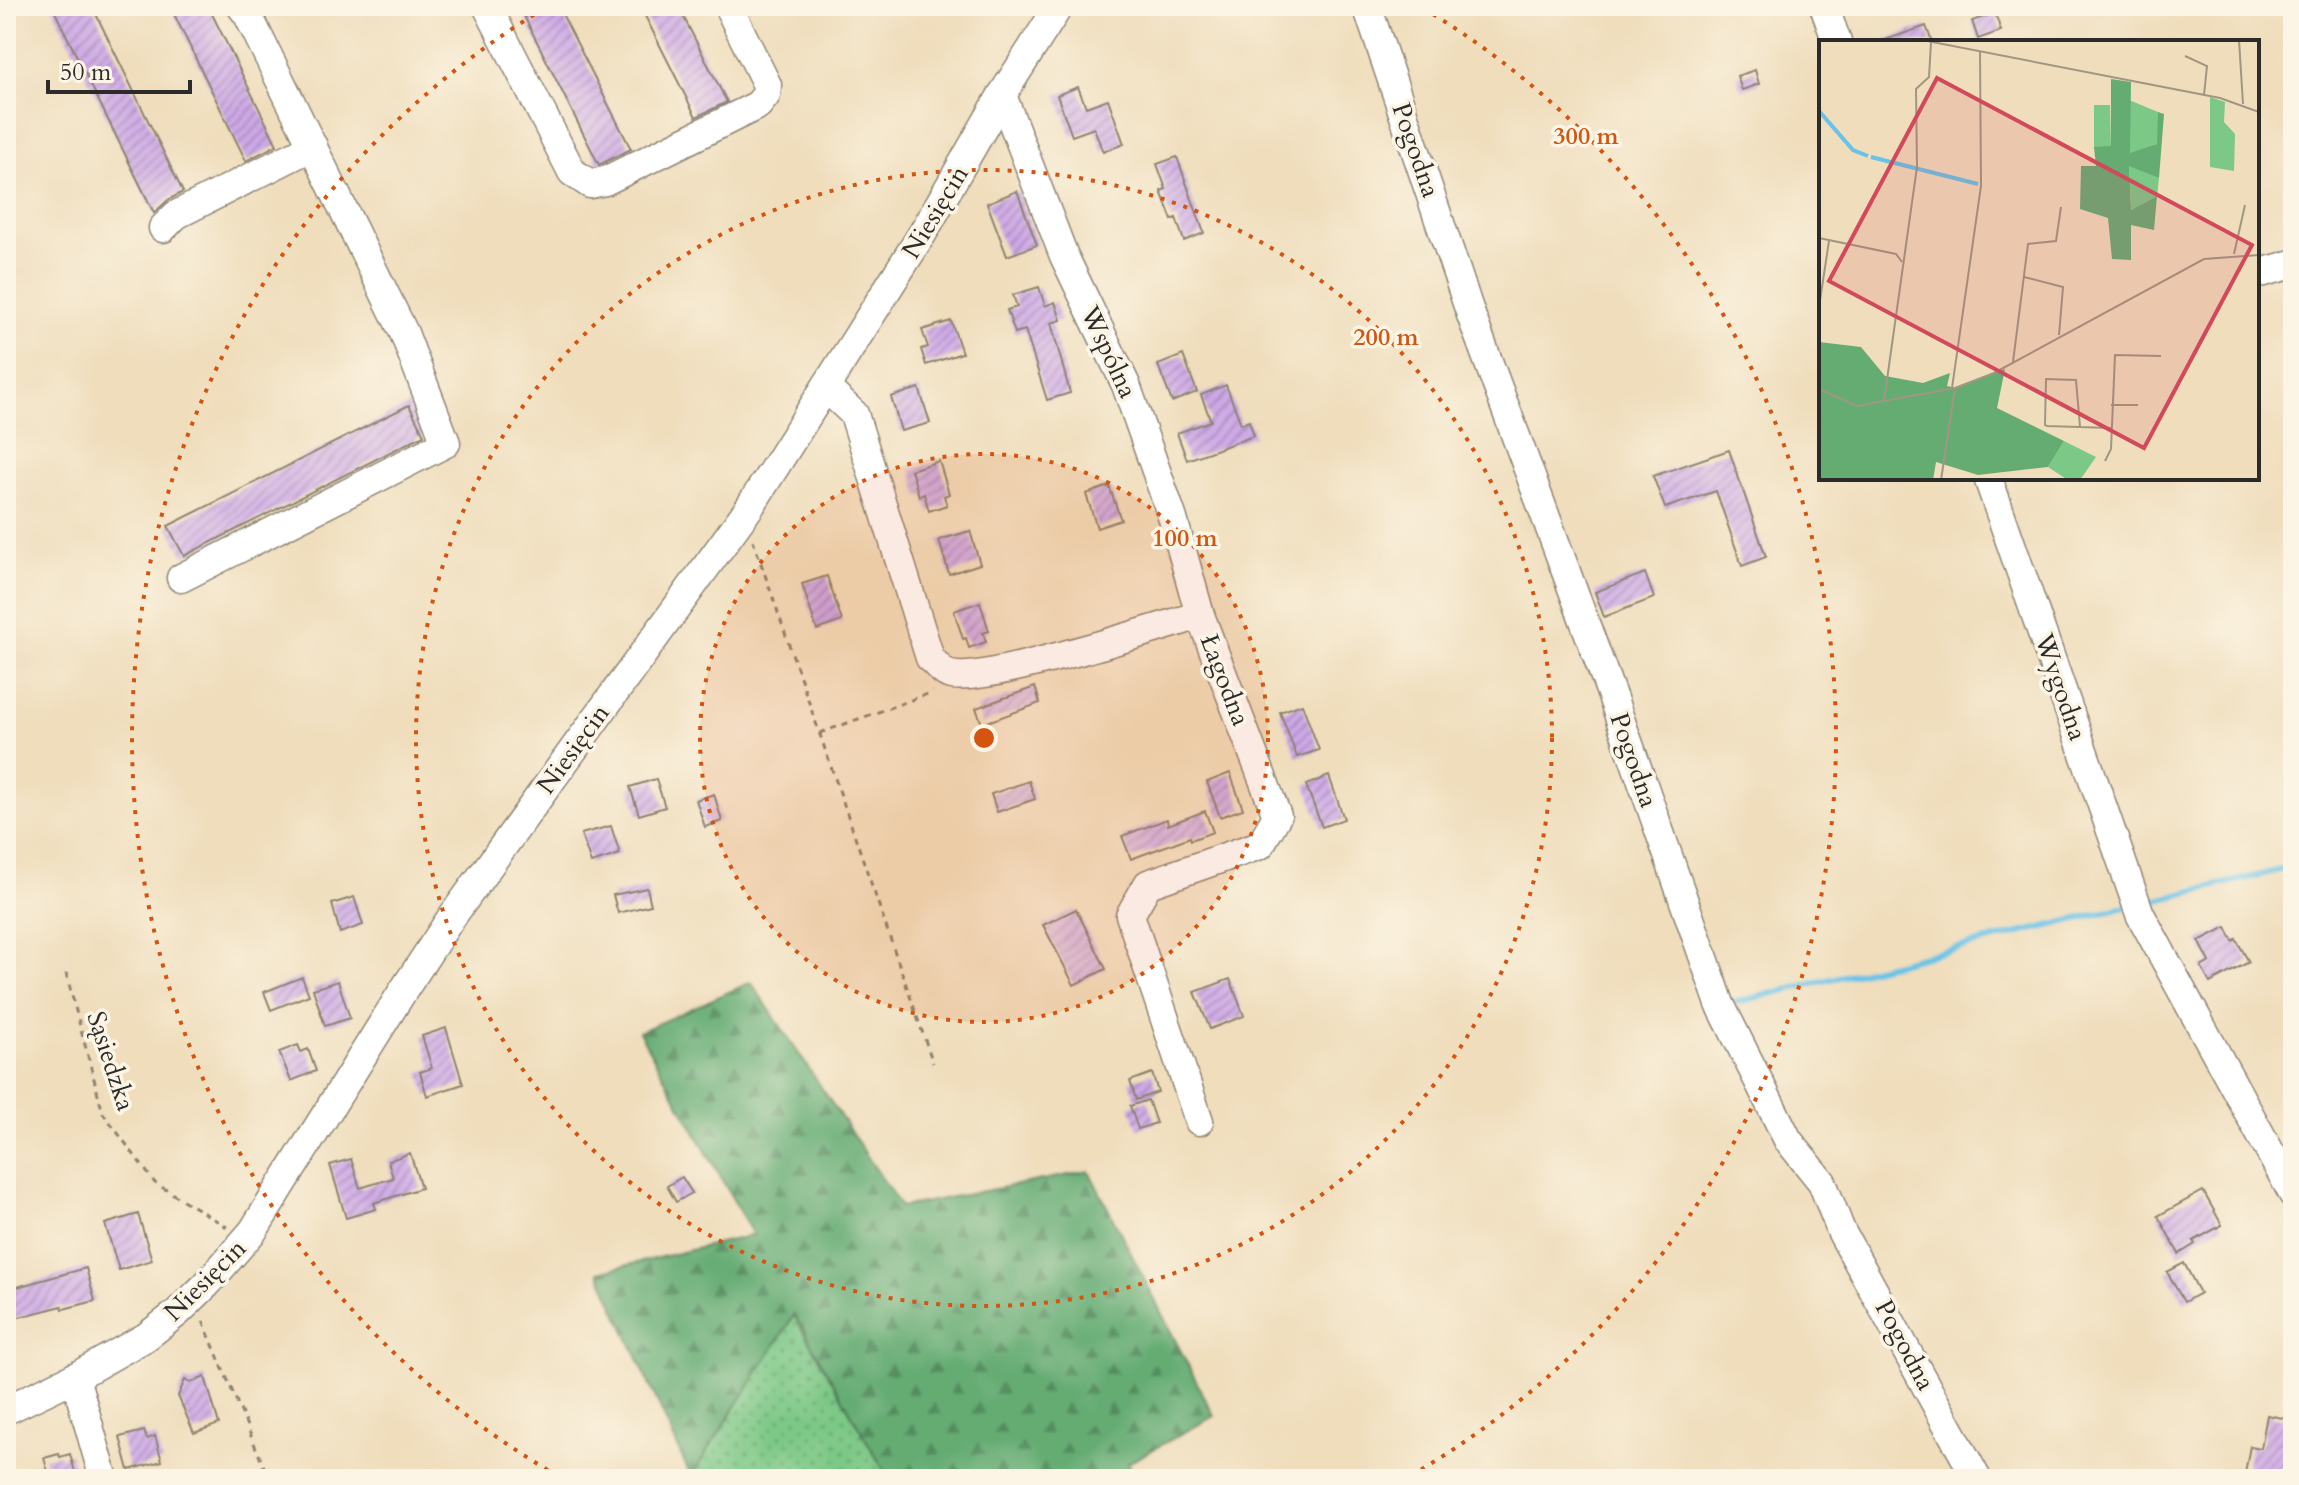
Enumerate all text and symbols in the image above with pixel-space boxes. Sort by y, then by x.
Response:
inset map [1819,40,2259,480]
scale bar [48,44,190,94]
text: 50 m [60,56,112,89]
street label: Pogodna [1384,98,1448,202]
text: 300 m [1553,120,1620,153]
street label: Niesięcin [893,159,977,265]
street label: Wspólna [1072,299,1146,404]
text: 200 m [1353,321,1420,354]
text: 100 m [1152,522,1219,555]
street label: Wygodna [2026,628,2096,745]
street label: Łagodna [1192,629,1258,731]
street label: Niesięcin [529,697,618,801]
street label: Pogodna [1602,708,1666,812]
centre of rings [970,724,998,752]
street label: Sąsiedzka [79,1007,143,1115]
street label: Niesięcin [156,1231,254,1329]
street label: Pogodna [1867,1294,1943,1396]

